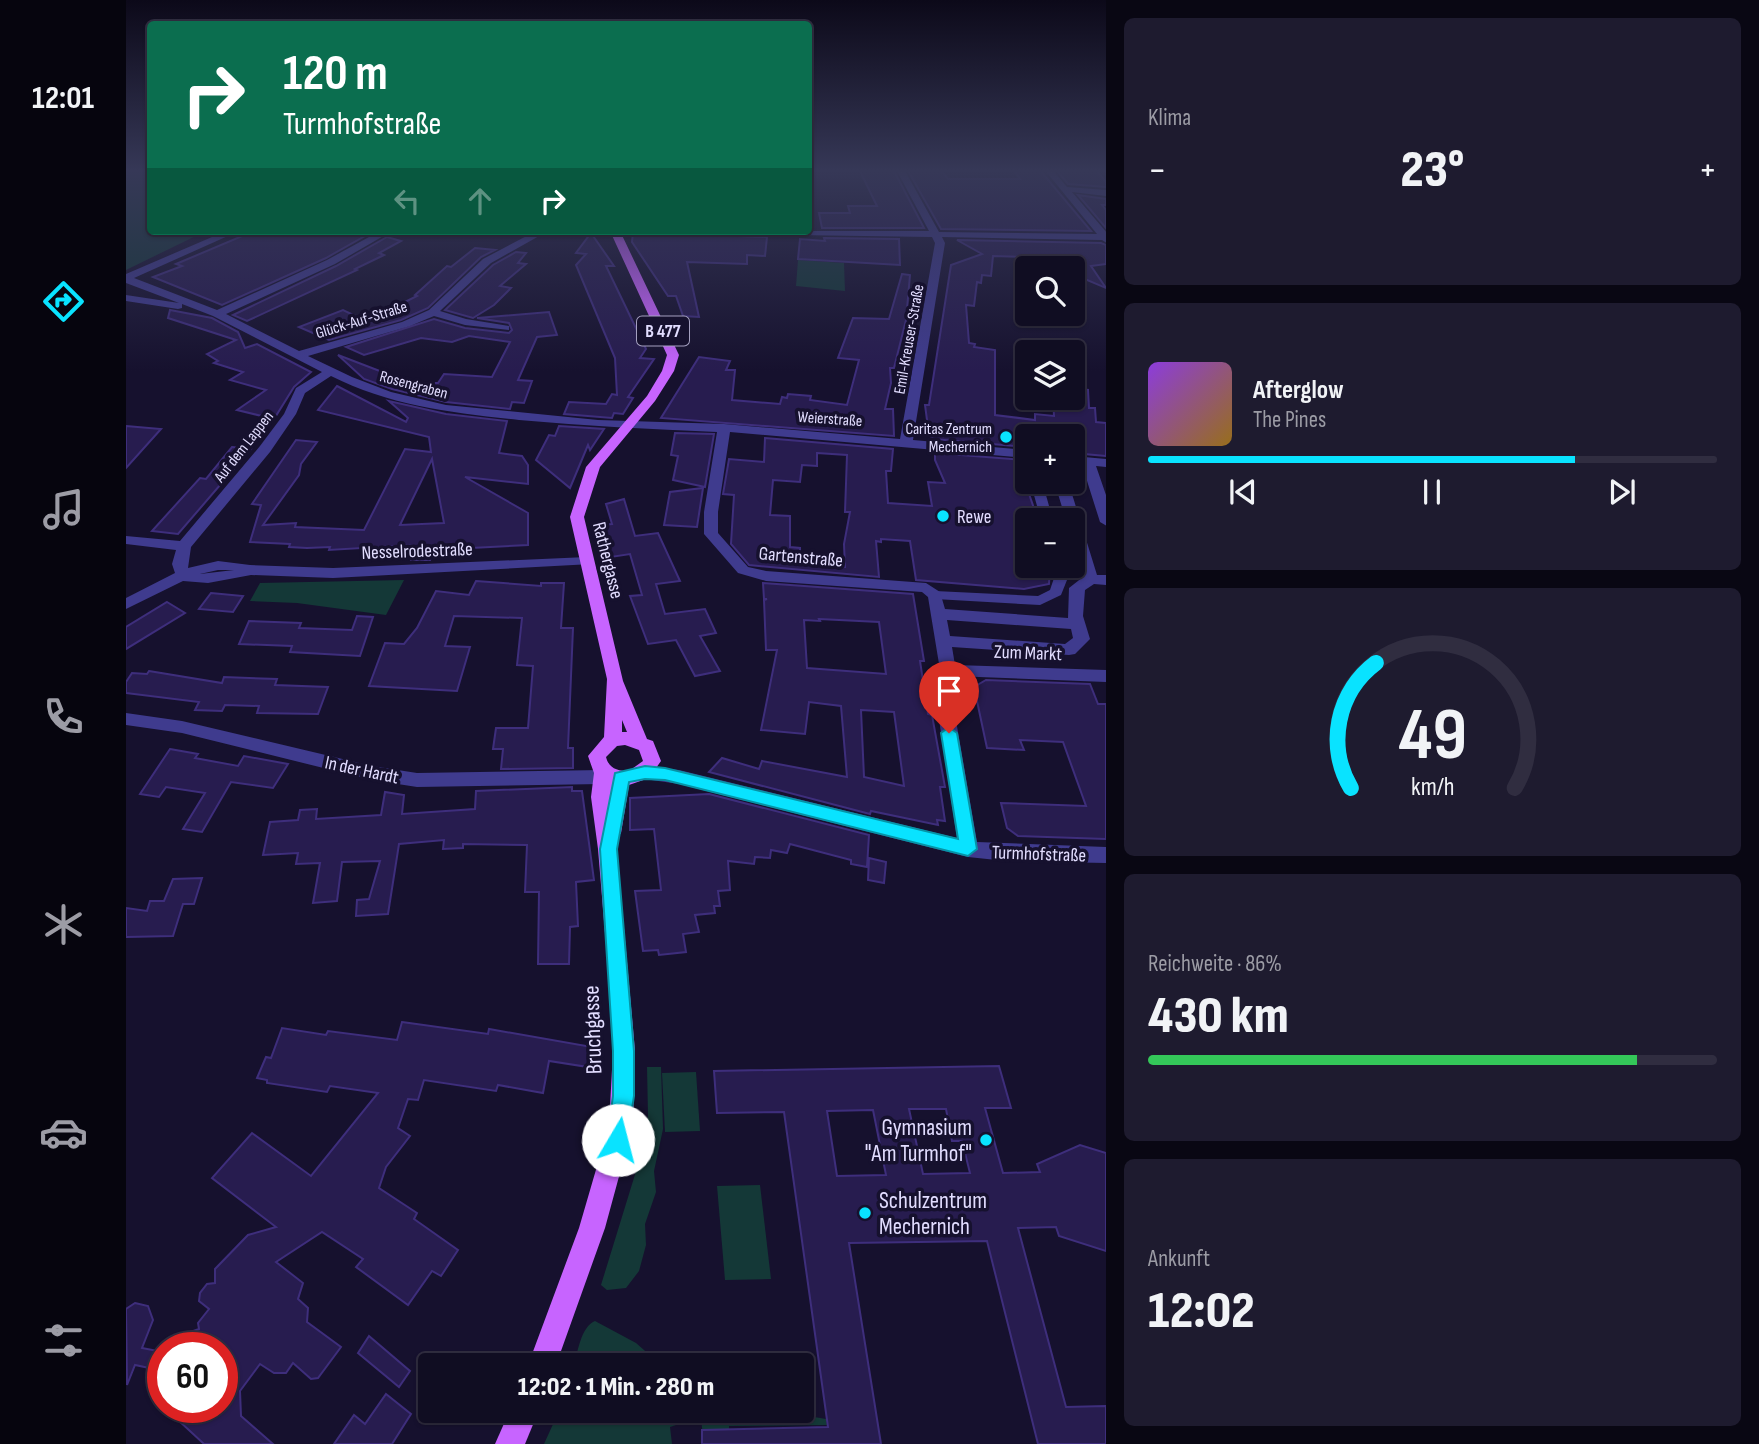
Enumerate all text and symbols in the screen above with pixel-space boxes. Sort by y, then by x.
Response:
text: 120 m [283,45,388,104]
icon: right [168,49,259,140]
text: 12:01 [32,79,94,118]
text: Klima [1148,104,1191,132]
text: Turmhofstraße [283,105,441,144]
text: 23° [1400,139,1465,202]
text: − [1148,148,1167,193]
text: + [1698,148,1717,193]
icon: left [388,182,426,220]
icon: ahead [461,182,499,220]
icon: right [534,182,572,220]
map controls [1015,256,1085,578]
button: search [1015,256,1085,326]
icon: directions [39,277,88,326]
street label: Emil-Kreuser-Straße [890,283,928,396]
street label: Glück-Auf-Straße [313,297,410,343]
road number: B 477 [637,316,689,346]
button: layers [1015,340,1085,410]
street label: Rosengraben [378,367,450,404]
text: Afterglow [1253,375,1344,406]
text: The Pines [1253,406,1326,434]
street label: Auf dem Lappen [210,407,278,487]
street label: Weierstraße [797,408,863,431]
place label: Caritas Zentrum Mechernich [905,420,992,457]
button: + [1015,424,1085,494]
marker: Caritas Zentrum Mechernich [998,429,1014,445]
icon: previous [1224,473,1262,511]
icon: pause [1413,473,1451,511]
icon: next [1603,473,1641,511]
icon: music [39,485,88,534]
place label: Rewe [957,506,991,529]
marker: Rewe [935,508,951,524]
button: − [1015,508,1085,578]
street label: Rathergasse [587,520,628,601]
street label: Nesselrodestraße [361,538,473,565]
street label: Gartenstraße [758,542,844,573]
street label: Zum Markt [994,641,1063,666]
pin [919,661,979,733]
icon: arrive [930,672,968,710]
icon: phone [39,692,88,741]
text: 49 [1398,692,1467,780]
street label: In der Hardt [323,751,401,790]
text: km/h [1411,772,1454,803]
street label: Turmhofstraße [992,841,1086,868]
icon: climate [39,900,88,949]
text: Reichweite · 86% [1148,950,1282,978]
street label: Bruchgasse [577,985,609,1075]
text: 430 km [1148,985,1289,1048]
position arrow [581,1103,655,1177]
icon: car [39,1108,88,1157]
place label: Gymnasium "Am Turmhof" [865,1114,972,1168]
marker: Gymnasium "Am Turmhof" [978,1132,994,1148]
place label: Schulzentrum Mechernich [879,1187,987,1241]
marker: Schulzentrum Mechernich [857,1205,873,1221]
text: Ankunft [1148,1245,1210,1273]
text: 12:02 [1148,1280,1255,1343]
icon: filters [39,1316,88,1365]
speed limit sign: 60 [147,1332,238,1423]
text: 12:02 · 1 Min. · 280 m [518,1372,714,1403]

